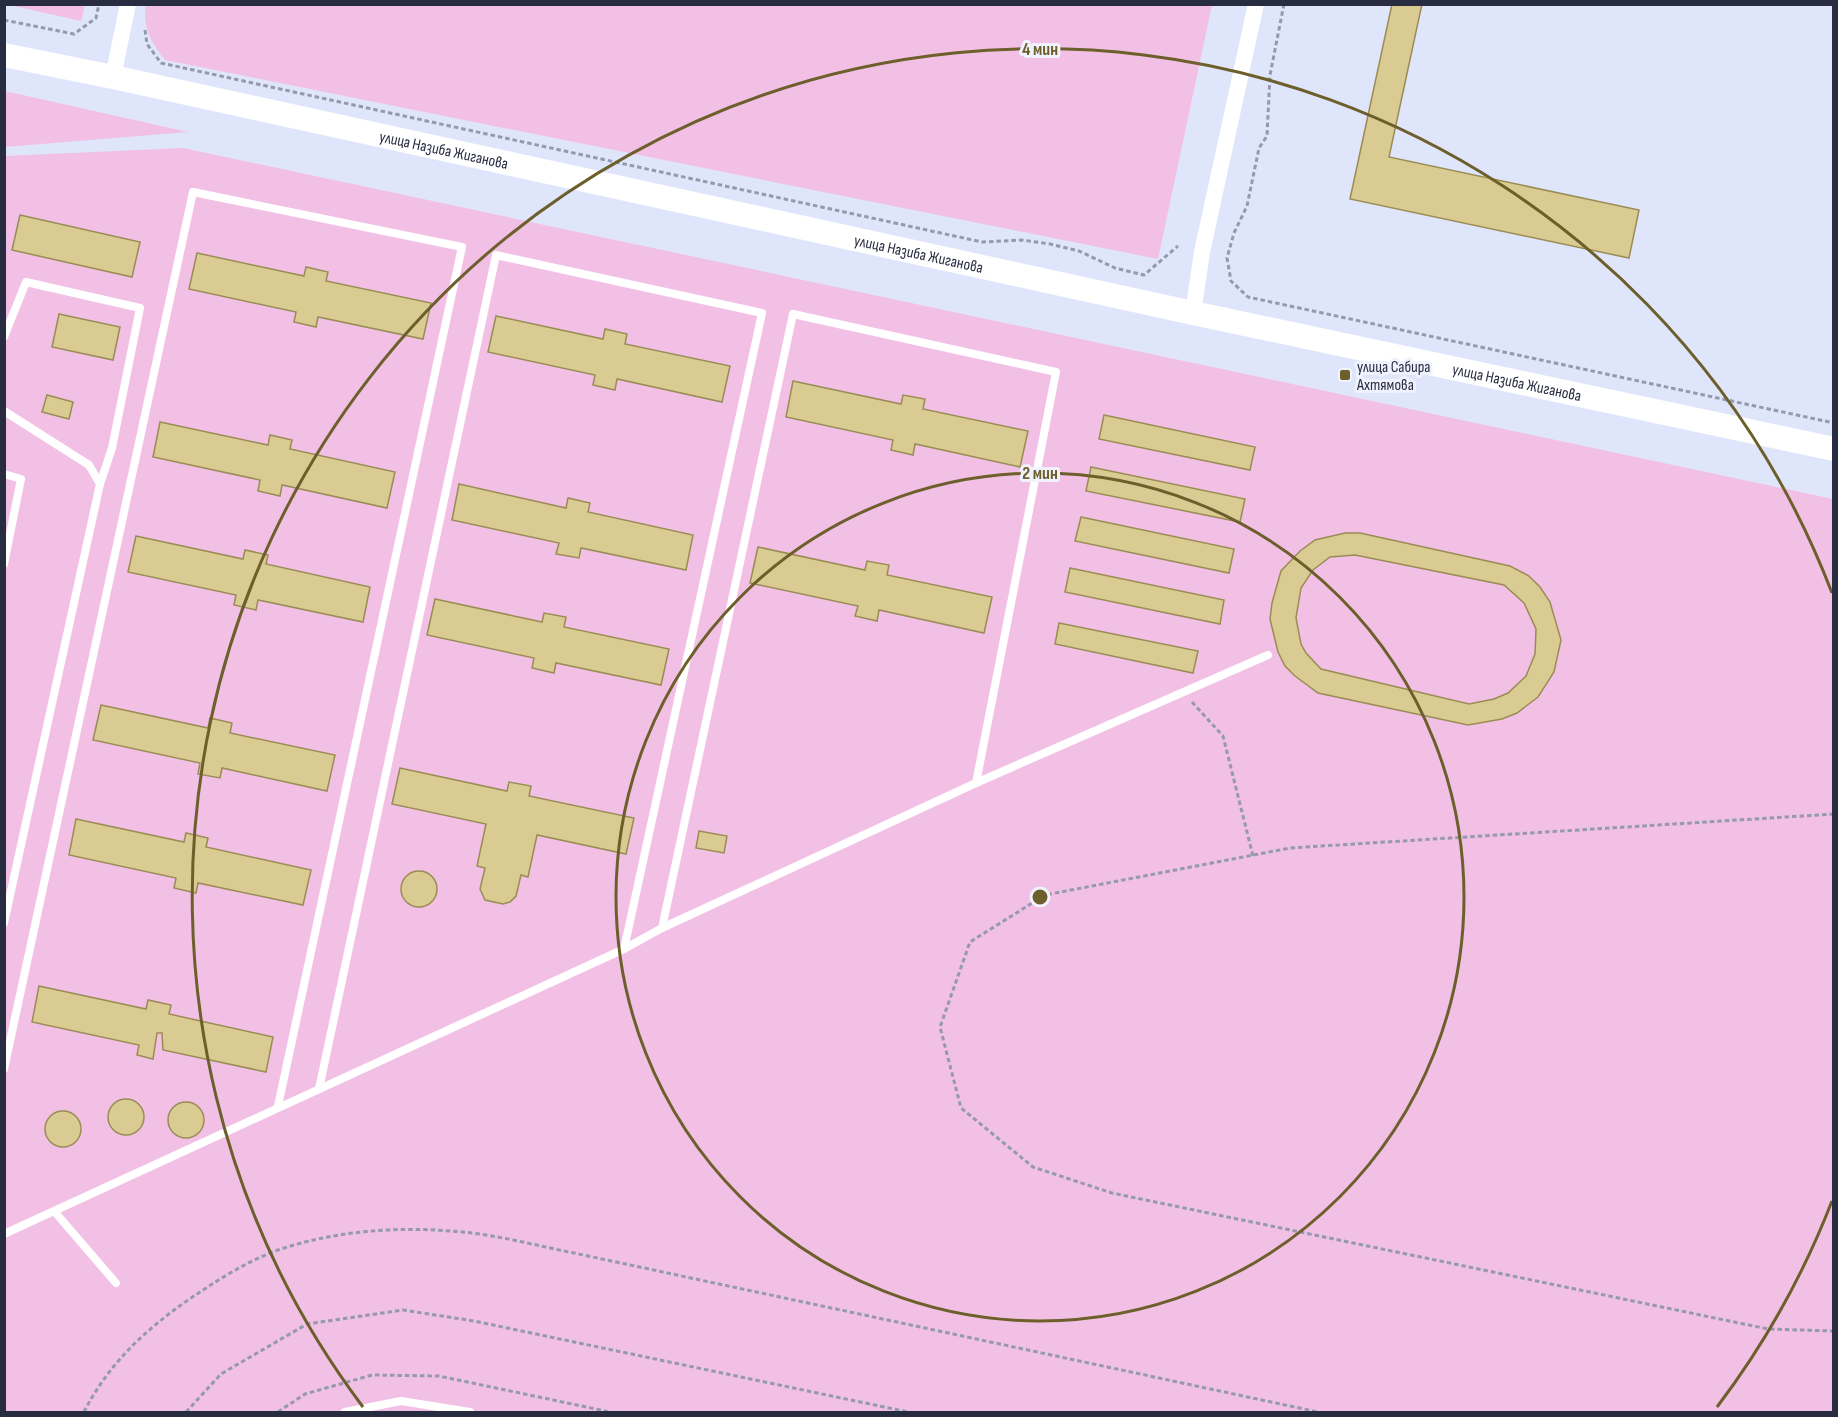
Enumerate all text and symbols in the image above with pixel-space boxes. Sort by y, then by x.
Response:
text: 4 мин [1022,39,1058,60]
street label: улица Назиба Жиганова [377,127,510,174]
street label: улица Назиба Жиганова [852,231,985,278]
place label: улица Сабира Ахтямова [1356,358,1431,395]
street label: улица Назиба Жиганова [1451,360,1583,406]
marker: улица Сабира Ахтямова [1338,368,1352,382]
text: 2 мин [1022,463,1058,484]
centre of rings [1030,887,1050,907]

